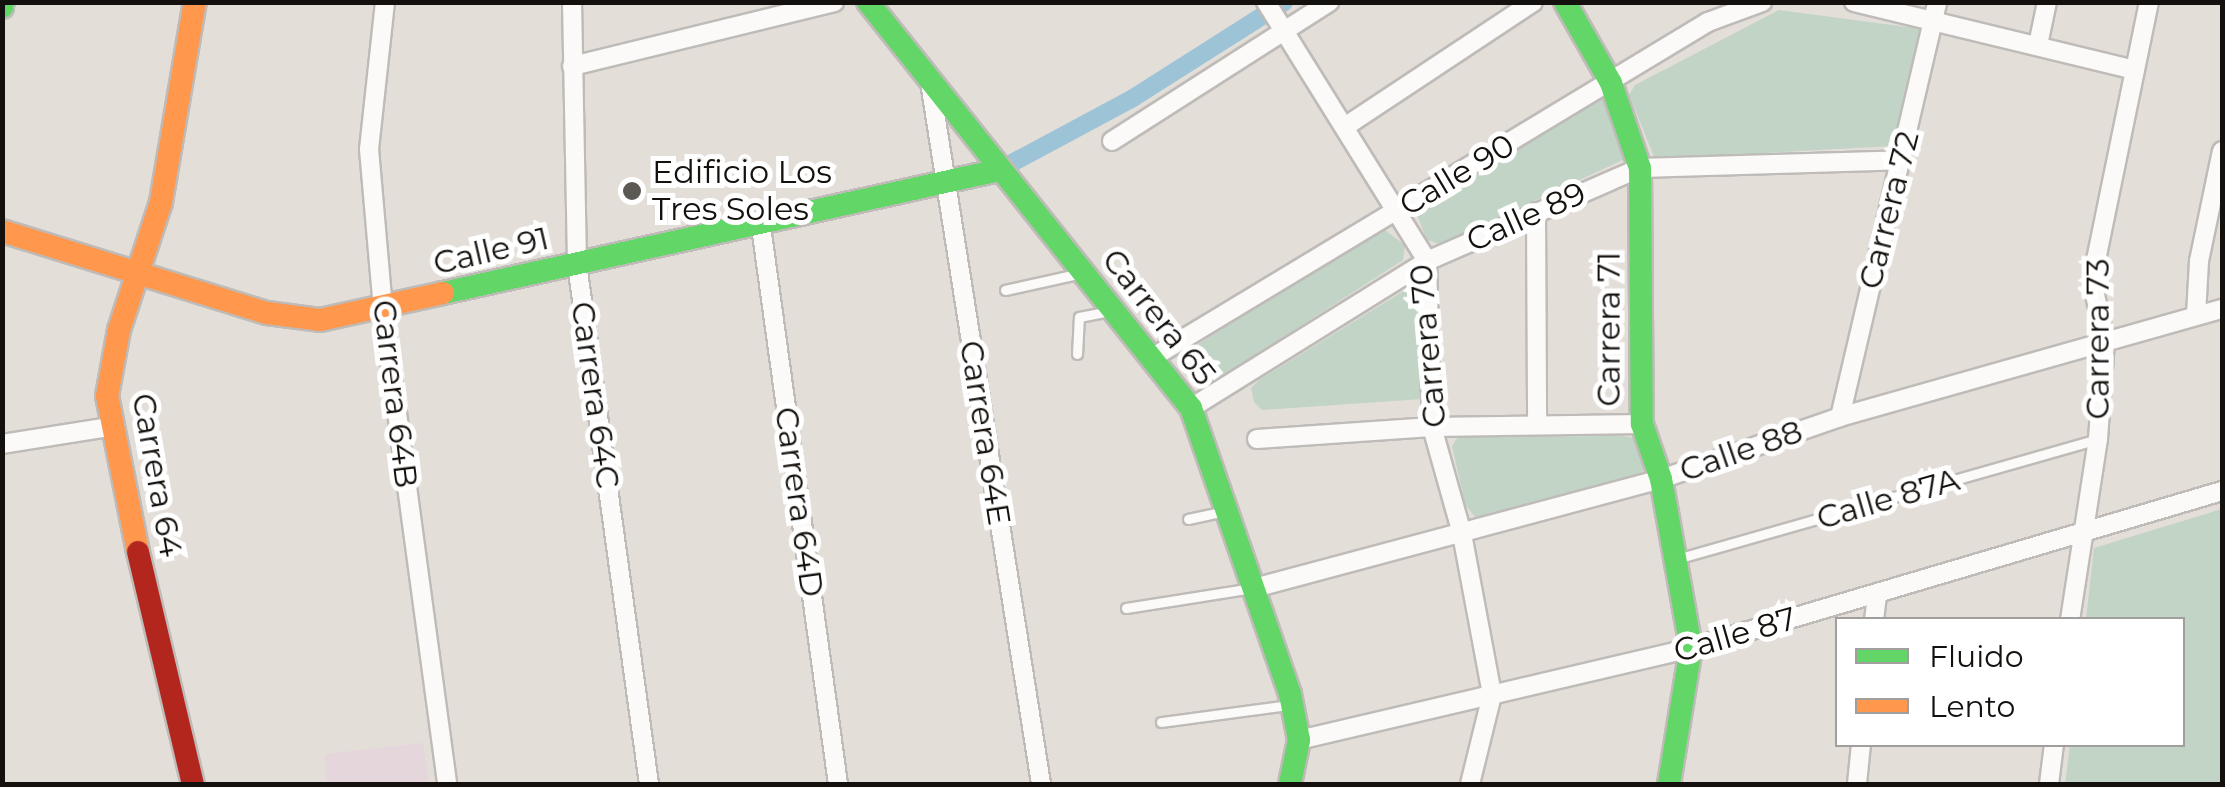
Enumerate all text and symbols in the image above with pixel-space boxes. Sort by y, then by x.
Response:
street label: Calle 90 [1393,126,1521,224]
street label: Carrera 72 [1851,127,1927,293]
place label: Edificio Los Tres Soles [652,154,832,229]
street label: Calle 89 [1461,174,1591,260]
marker: Edificio Los Tres Soles [621,180,643,202]
street label: Calle 91 [430,219,552,283]
street label: Carrera 65 [1094,241,1224,393]
street label: Carrera 71 [1590,251,1628,407]
street label: Carrera 73 [2079,258,2117,420]
street label: Carrera 70 [1402,263,1454,429]
street label: Carrera 64B [364,298,426,490]
street label: Carrera 64C [563,299,627,491]
street label: Carrera 64E [951,338,1019,528]
street label: Carrera 64 [124,390,190,560]
street label: Carrera 64D [767,404,831,600]
street label: Calle 88 [1675,412,1807,490]
street label: Calle 87A [1812,460,1964,538]
street label: Calle 87 [1669,599,1801,671]
legend [1835,617,2185,747]
text: Fluido [1929,638,2023,675]
text: Lento [1929,688,2015,725]

